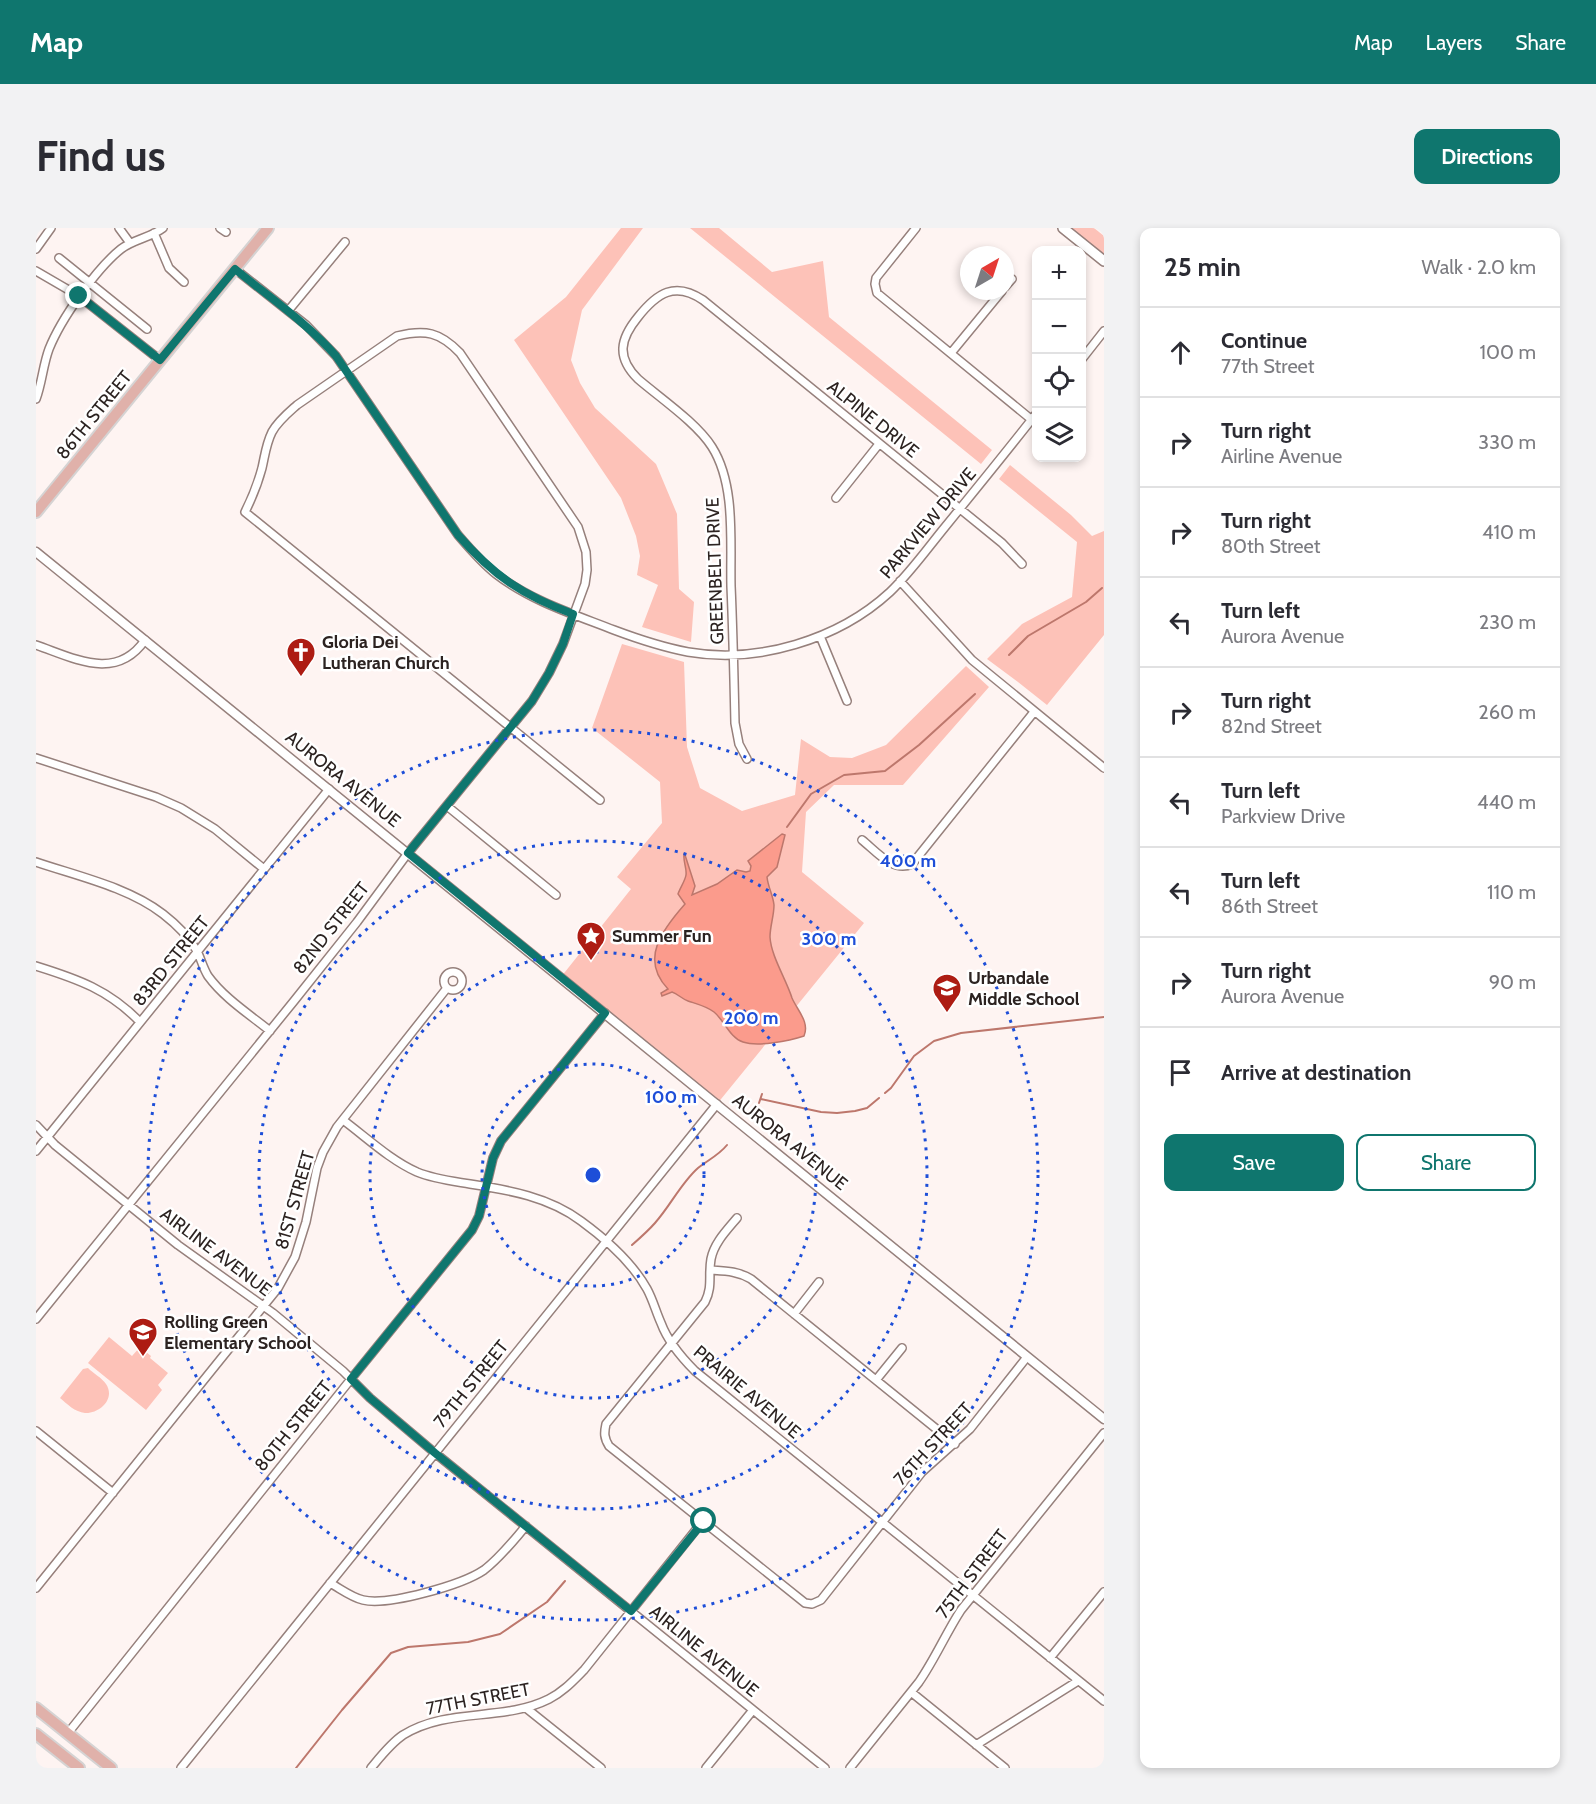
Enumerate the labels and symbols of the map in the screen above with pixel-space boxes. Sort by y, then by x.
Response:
north arrow [960,246,1014,300]
route end [65,282,91,308]
street label: 86TH STREET [52,366,137,464]
street label: ALPINE DRIVE [823,375,923,463]
street label: PARKVIEW DRIVE [875,463,981,583]
street label: GREENBELT DRIVE [701,497,729,645]
place label: Gloria Dei Lutheran Church [322,631,450,674]
church icon: Gloria Dei Lutheran Church [285,636,317,678]
street label: AURORA AVENUE [281,726,405,832]
text: 400 m [880,850,936,872]
street label: 82ND STREET [288,877,374,978]
street label: 83RD STREET [128,911,214,1010]
place icon: Summer Fun [575,920,607,962]
place label: Summer Fun [612,925,712,947]
text: 300 m [802,928,856,950]
place label: Urbandale Middle School [968,967,1080,1010]
school or university icon: Urbandale Middle School [931,972,963,1014]
text: 200 m [724,1007,778,1029]
text: 100 m [645,1086,697,1108]
street label: AURORA AVENUE [728,1089,852,1195]
street label: 81ST STREET [270,1148,320,1252]
centre of rings [583,1165,603,1185]
street label: AIRLINE AVENUE [156,1203,276,1301]
place label: Rolling Green Elementary School [164,1311,312,1354]
school or university icon: Rolling Green Elementary School [127,1316,159,1358]
street label: 79TH STREET [429,1336,513,1432]
street label: PRAIRIE AVENUE [689,1341,805,1443]
street label: 80TH STREET [250,1376,336,1476]
street label: 76TH STREET [889,1398,977,1490]
route start [690,1507,716,1533]
street label: 75TH STREET [931,1525,1013,1623]
street label: AIRLINE AVENUE [645,1600,763,1702]
street label: 77TH STREET [424,1678,532,1720]

